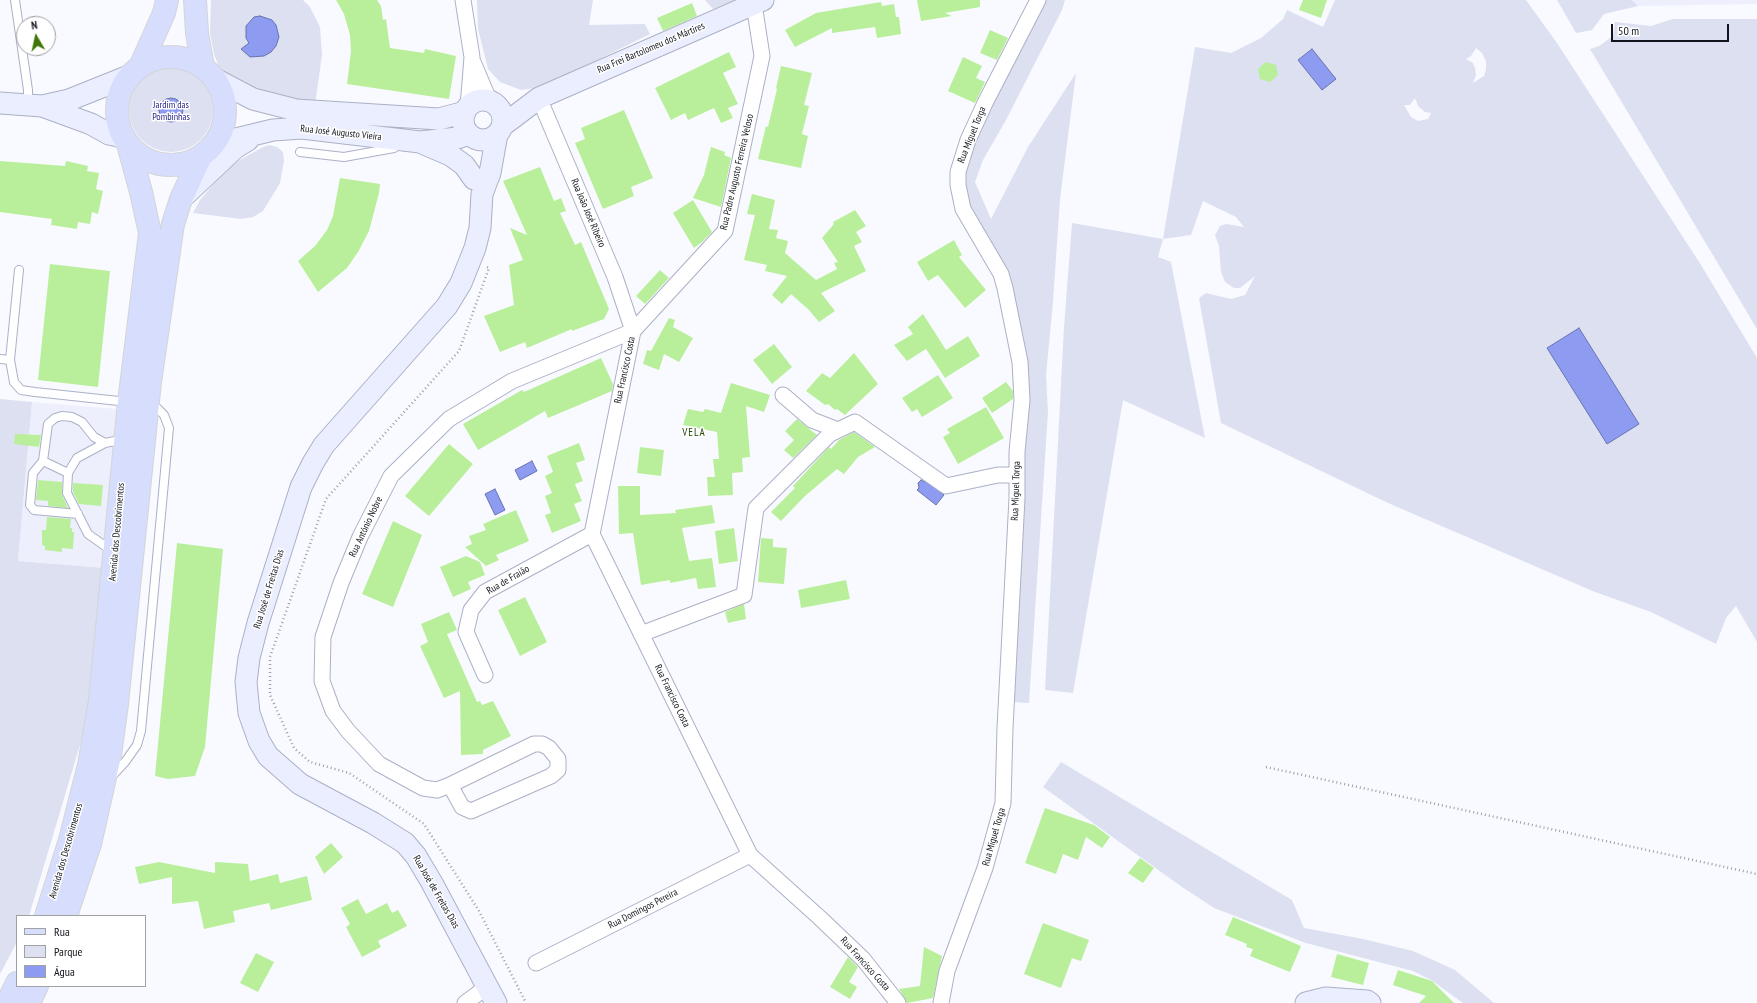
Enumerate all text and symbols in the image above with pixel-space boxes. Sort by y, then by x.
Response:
north arrow [16,16,56,56]
scale bar [1613,16,1731,42]
text: N [30,18,38,33]
street label: Rua Frei Bartolomeu dos Mártires [595,20,707,76]
text: 50 m [1618,23,1639,38]
park label: Jardim das Pombinhas [152,99,190,122]
street label: Rua Miguel Torga [955,105,989,165]
street label: Rua Padre Augusto Ferreira Veloso [718,113,756,231]
street label: Rua José Augusto Vieira [300,123,382,143]
street label: Rua João José Ribeiro [568,177,608,249]
street label: Rua Francisco Costa [612,335,638,405]
district label: VELA [682,426,706,440]
street label: Rua Miguel Torga [1009,461,1023,521]
street label: Avenida dos Descobrimentos [107,482,127,582]
street label: Rua António Nobre [347,495,385,559]
street label: Rua José de Freitas Dias [251,548,287,630]
street label: Rua de Fraião [485,563,531,597]
street label: Rua Francisco Costa [652,663,692,729]
street label: Avenida dos Descobrimentos [47,802,85,900]
street label: Rua Miguel Torga [980,807,1008,867]
street label: Rua José de Freitas Dias [410,853,462,931]
street label: Rua Domingos Pereira [606,886,680,932]
legend [16,915,146,987]
text: Rua [54,924,70,939]
street label: Rua Francisco Costa [838,935,892,993]
text: Parque [54,944,83,959]
text: Água [54,964,75,979]

